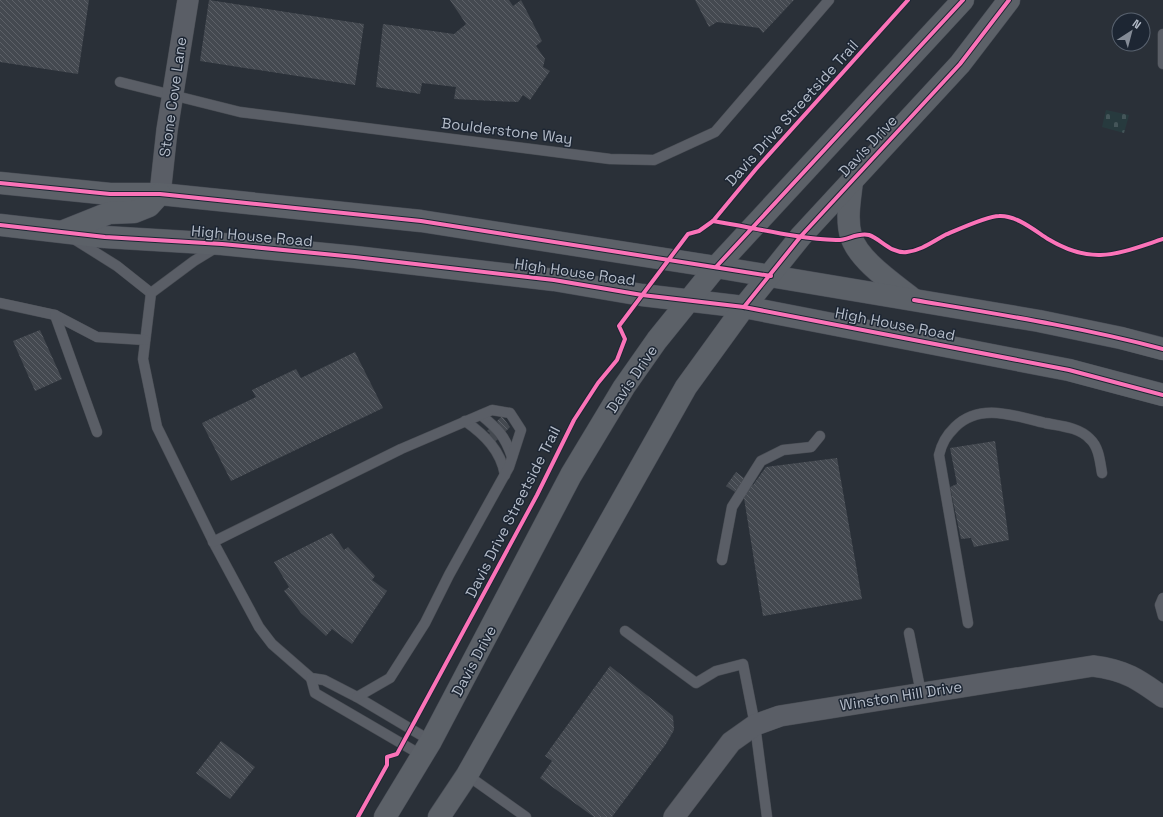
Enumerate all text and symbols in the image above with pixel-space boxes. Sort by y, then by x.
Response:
north arrow [1111,12,1151,52]
text: N [1130,16,1144,32]
street label: Stone Cove Lane [155,36,190,158]
street label: Davis Drive Streetside Trail [721,36,862,190]
street label: Davis Drive [834,111,901,181]
street label: Boulderstone Way [440,113,574,148]
street label: High House Road [190,221,314,250]
street label: High House Road [513,254,637,289]
street label: High House Road [833,303,957,344]
street label: Davis Drive [602,341,661,416]
street label: Davis Drive Streetside Trail [461,423,564,601]
street label: Davis Drive [447,622,500,700]
street label: Winston Hill Drive [839,676,963,715]

